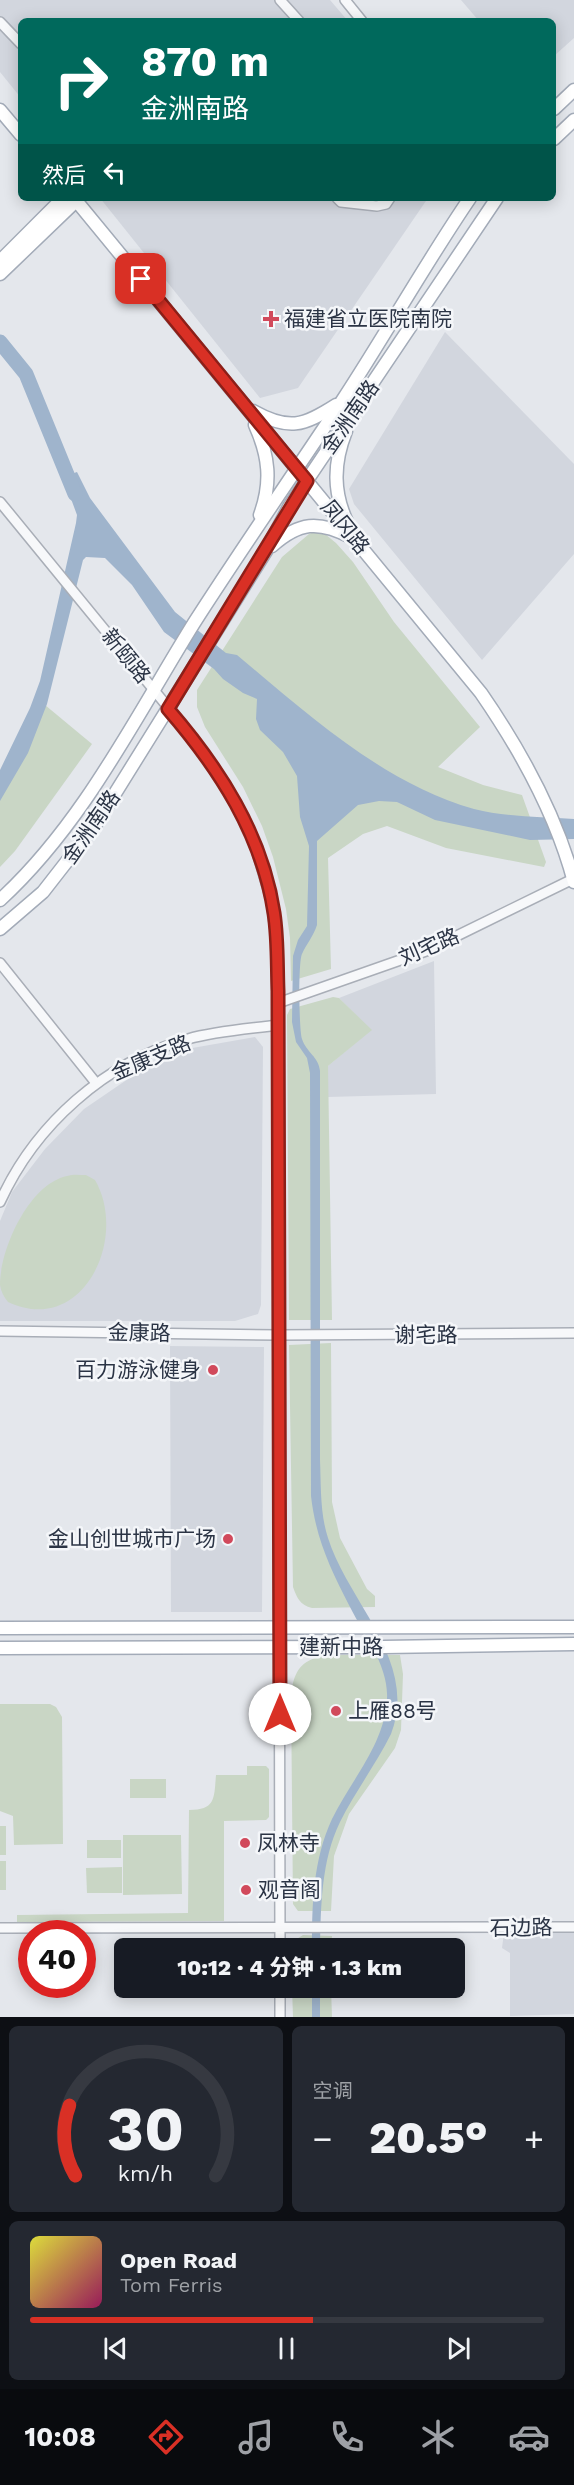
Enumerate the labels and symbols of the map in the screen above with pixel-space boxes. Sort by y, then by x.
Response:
pin [115,253,166,304]
place label: 福建省立医院南院 [284,306,452,331]
marker: 福建省立医院南院 [262,310,280,328]
street label: 金洲南路 [315,375,384,458]
street label: 凤冈路 [316,494,375,559]
street label: 新颐路 [97,623,156,688]
street label: 金洲南路 [56,785,125,868]
street label: 刘宅路 [395,923,463,970]
street label: 金康支路 [107,1030,194,1085]
street label: 金康路 [107,1319,171,1346]
street label: 谢宅路 [395,1322,458,1347]
place label: 百力游泳健身 [75,1357,201,1382]
marker: 百力游泳健身 [206,1363,220,1377]
place label: 金山创世城市广场 [48,1526,216,1551]
marker: 金山创世城市广场 [221,1532,235,1546]
street label: 建新中路 [299,1634,383,1659]
position arrow [248,1682,312,1746]
place label: 上雁88号 [348,1698,437,1723]
marker: 上雁88号 [329,1704,343,1718]
place label: 凤林寺 [257,1830,320,1855]
marker: 凤林寺 [238,1836,252,1850]
place label: 观音阁 [258,1877,321,1902]
marker: 观音阁 [239,1883,253,1897]
street label: 石边路 [489,1914,553,1941]
speed limit sign: 40 [18,1920,96,1998]

